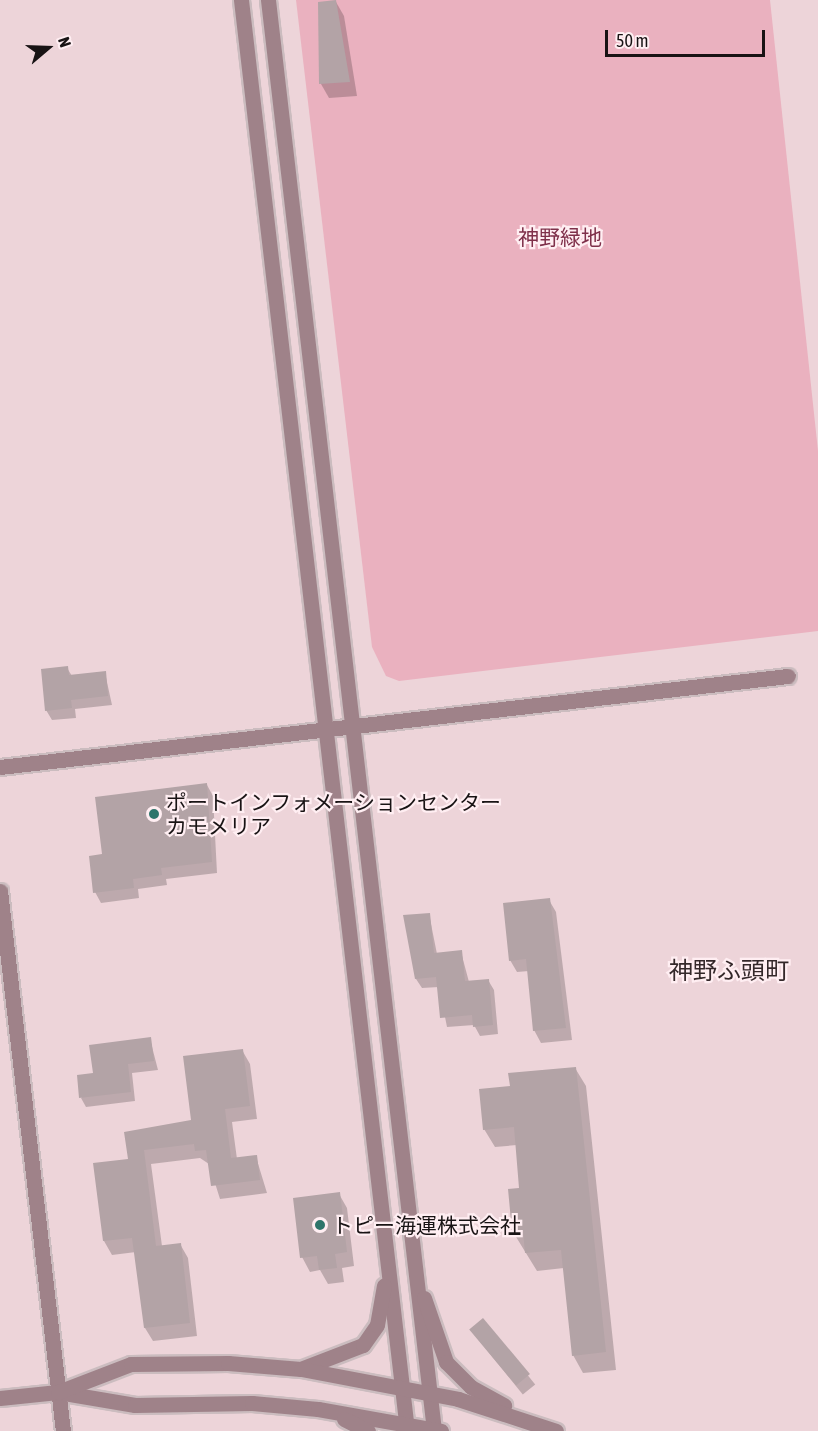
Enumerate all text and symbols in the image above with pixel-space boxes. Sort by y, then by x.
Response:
north arrow [18,18,78,78]
scale bar [608,18,768,56]
text: 50 m [616,30,648,51]
text: N [55,35,75,50]
park label: 神野緑地 [518,224,602,250]
place label: ポートインフォメーションセンター カモメリア [166,789,502,839]
marker: ポートインフォメーションセンター カモメリア [147,807,161,821]
district label: 神野ふ頭町 [669,957,789,985]
place label: トピー海運株式会社 [332,1212,521,1238]
marker: トピー海運株式会社 [313,1218,327,1232]

